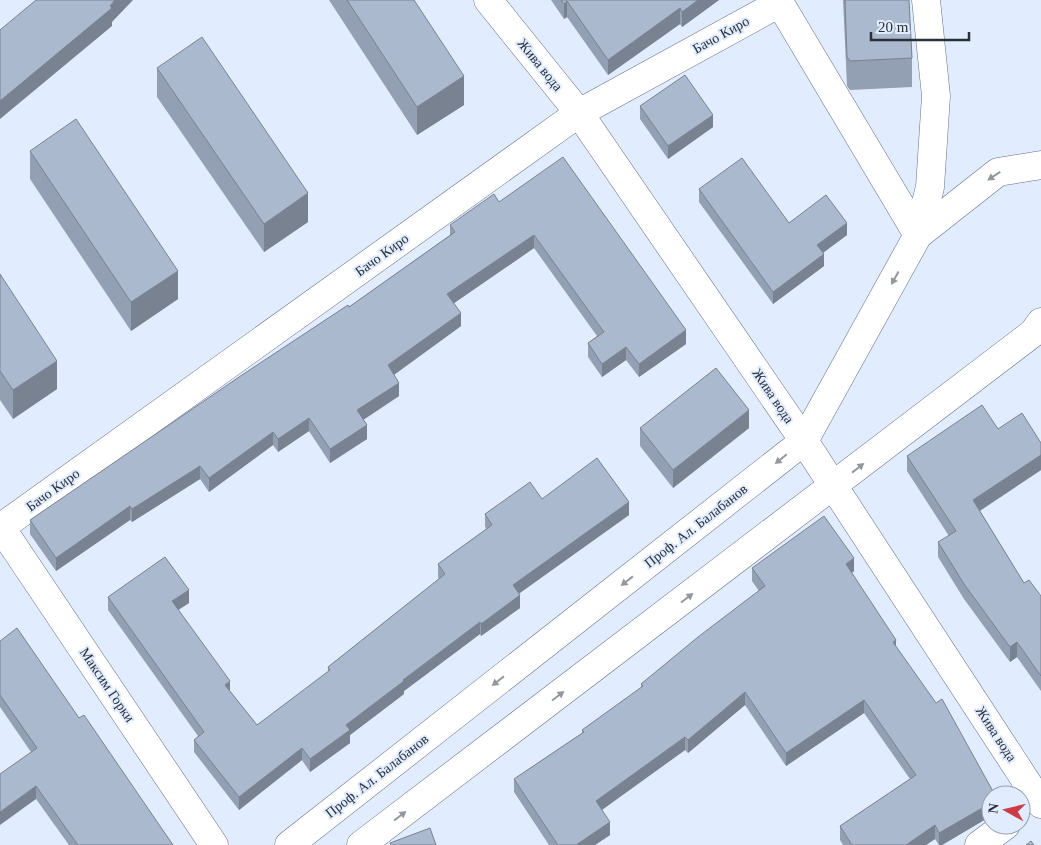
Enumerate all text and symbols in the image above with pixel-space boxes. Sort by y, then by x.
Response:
scale bar [871,10,968,42]
street label: Бачо Киро [690,13,752,57]
text: 20 m [878,19,909,35]
street label: Жива вода [514,36,566,95]
one-way arrow [987,172,1001,181]
street label: Бачо Киро [352,231,412,279]
one-way arrow [890,271,899,285]
street label: Жива вода [749,366,797,427]
one-way arrow [775,453,788,464]
one-way arrow [851,462,864,473]
street label: Бачо Киро [23,466,83,514]
street label: Проф. Ал. Балабанов [642,481,751,571]
one-way arrow [620,576,633,587]
one-way arrow [680,593,694,603]
street label: Максим Горки [77,645,138,725]
one-way arrow [492,676,505,687]
one-way arrow [551,691,565,701]
street label: Жива вода [973,704,1020,765]
street label: Проф. Ал. Балабанов [323,731,432,821]
north arrow [981,785,1031,835]
text: N [985,802,1002,814]
one-way arrow [393,810,406,821]

